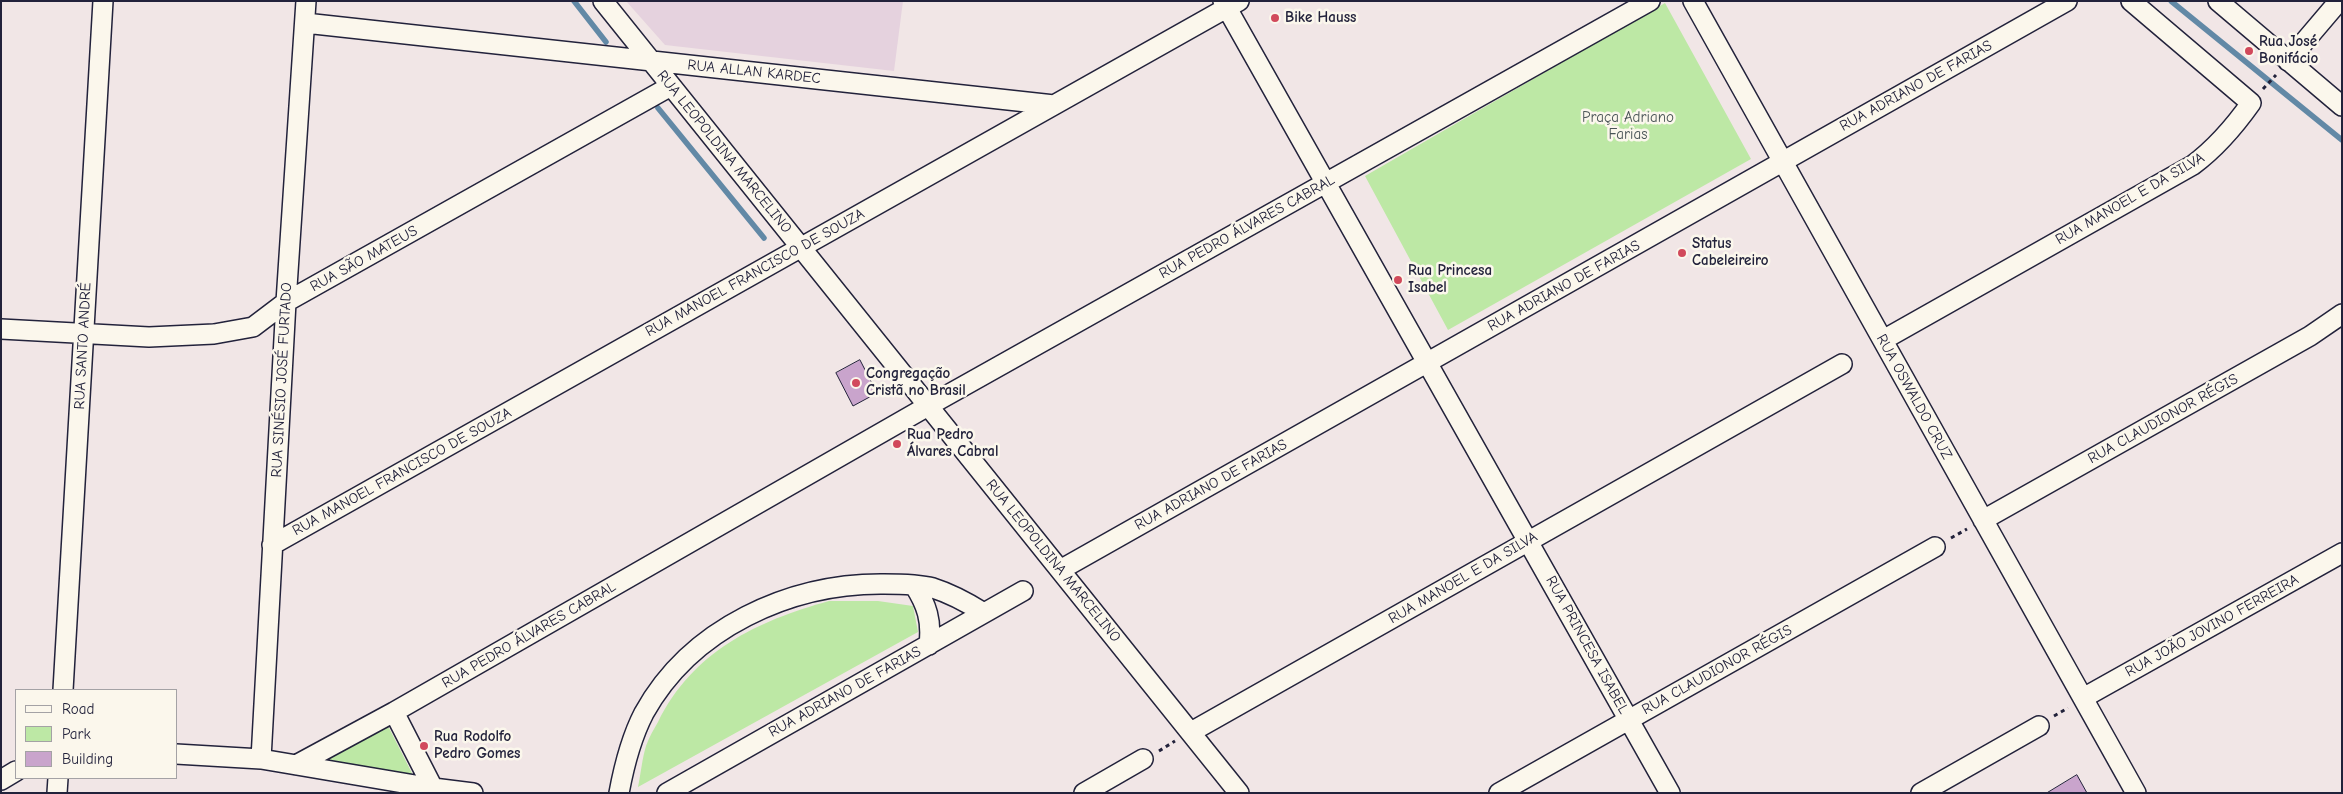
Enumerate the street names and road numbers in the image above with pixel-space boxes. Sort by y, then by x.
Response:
street label: RUA ADRIANO DE FARIAS [1837,37,1995,135]
street label: RUA ALLAN KARDEC [687,56,821,88]
street label: RUA LEOPOLDINA MARCELINO [653,67,795,237]
street label: RUA MANOEL E DA SILVA [2052,149,2208,249]
street label: RUA PEDRO ÁLVARES CABRAL [1156,171,1338,283]
street label: RUA MANOEL FRANCISCO DE SOUZA [642,205,868,341]
street label: RUA SÃO MATEUS [307,222,421,296]
street label: RUA ADRIANO DE FARIAS [1485,237,1643,335]
street label: RUA SANTO ANDRÉ [71,282,95,410]
street label: RUA SINÉSIO JOSÉ FURTADO [268,282,296,478]
street label: RUA OSWALDO CRUZ [1872,331,1956,463]
street label: RUA CLAUDIONOR RÉGIS [2085,370,2241,468]
street label: RUA MANOEL FRANCISCO DE SOUZA [289,404,515,540]
street label: RUA ADRIANO DE FARIAS [1132,436,1290,534]
street label: RUA LEOPOLDINA MARCELINO [982,476,1124,646]
street label: RUA MANOEL E DA SILVA [1385,528,1541,628]
street label: RUA JOÃO JOVINO FERREIRA [2122,571,2302,681]
street label: RUA PRINCESA ISABEL [1542,573,1632,717]
street label: RUA PEDRO ÁLVARES CABRAL [439,578,619,692]
street label: RUA CLAUDIONOR RÉGIS [1639,621,1795,719]
street label: RUA ADRIANO DE FARIAS [766,643,924,741]

